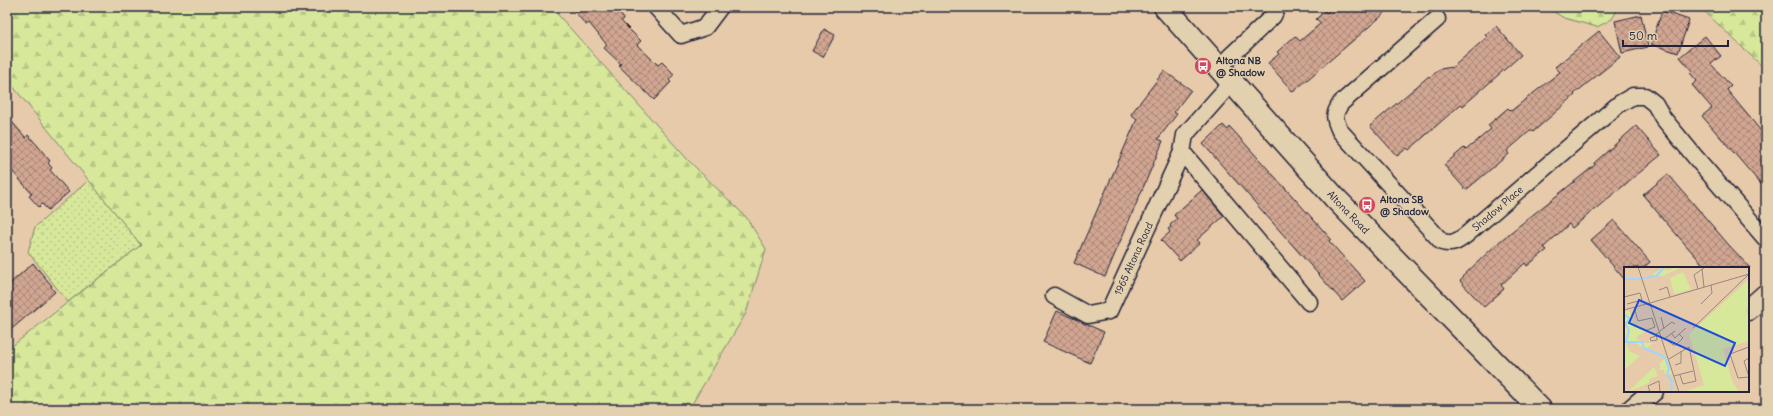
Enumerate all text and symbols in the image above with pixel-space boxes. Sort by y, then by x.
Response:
scale bar [1623,22,1728,48]
text: 50 m [1629,28,1658,43]
place label: Altona NB @ Shadow [1216,54,1265,79]
bus stop icon: Altona NB @ Shadow [1193,56,1213,76]
street label: Shadow Place [1469,183,1526,234]
street label: Altona Road [1324,188,1372,237]
place label: Altona SB @ Shadow [1380,193,1429,218]
bus stop icon: Altona SB @ Shadow [1357,195,1377,215]
street label: 1965 Altona Road [1111,220,1156,297]
inset map [1624,267,1749,392]

